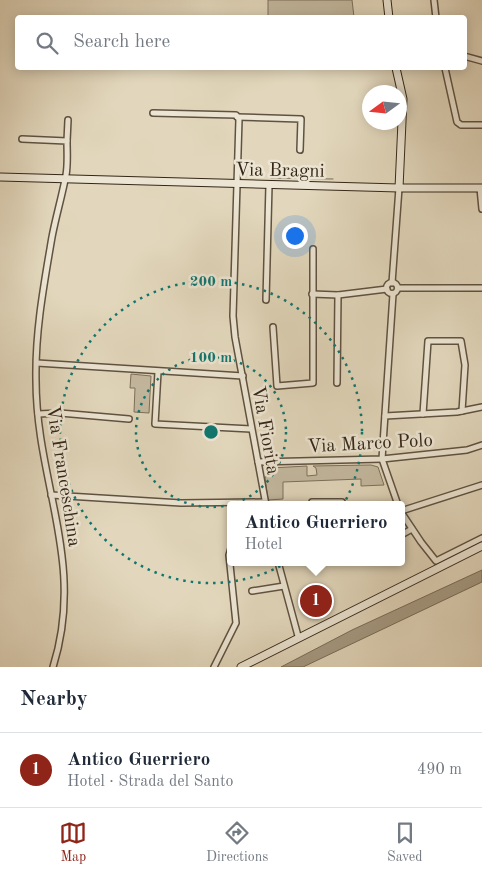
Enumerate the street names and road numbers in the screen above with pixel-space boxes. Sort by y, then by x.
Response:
street label: Via Bragni [235,161,325,182]
street label: Via Fiorita [247,384,282,477]
street label: Via Franceschina [42,404,83,549]
street label: Via Marco Polo [307,432,433,457]

